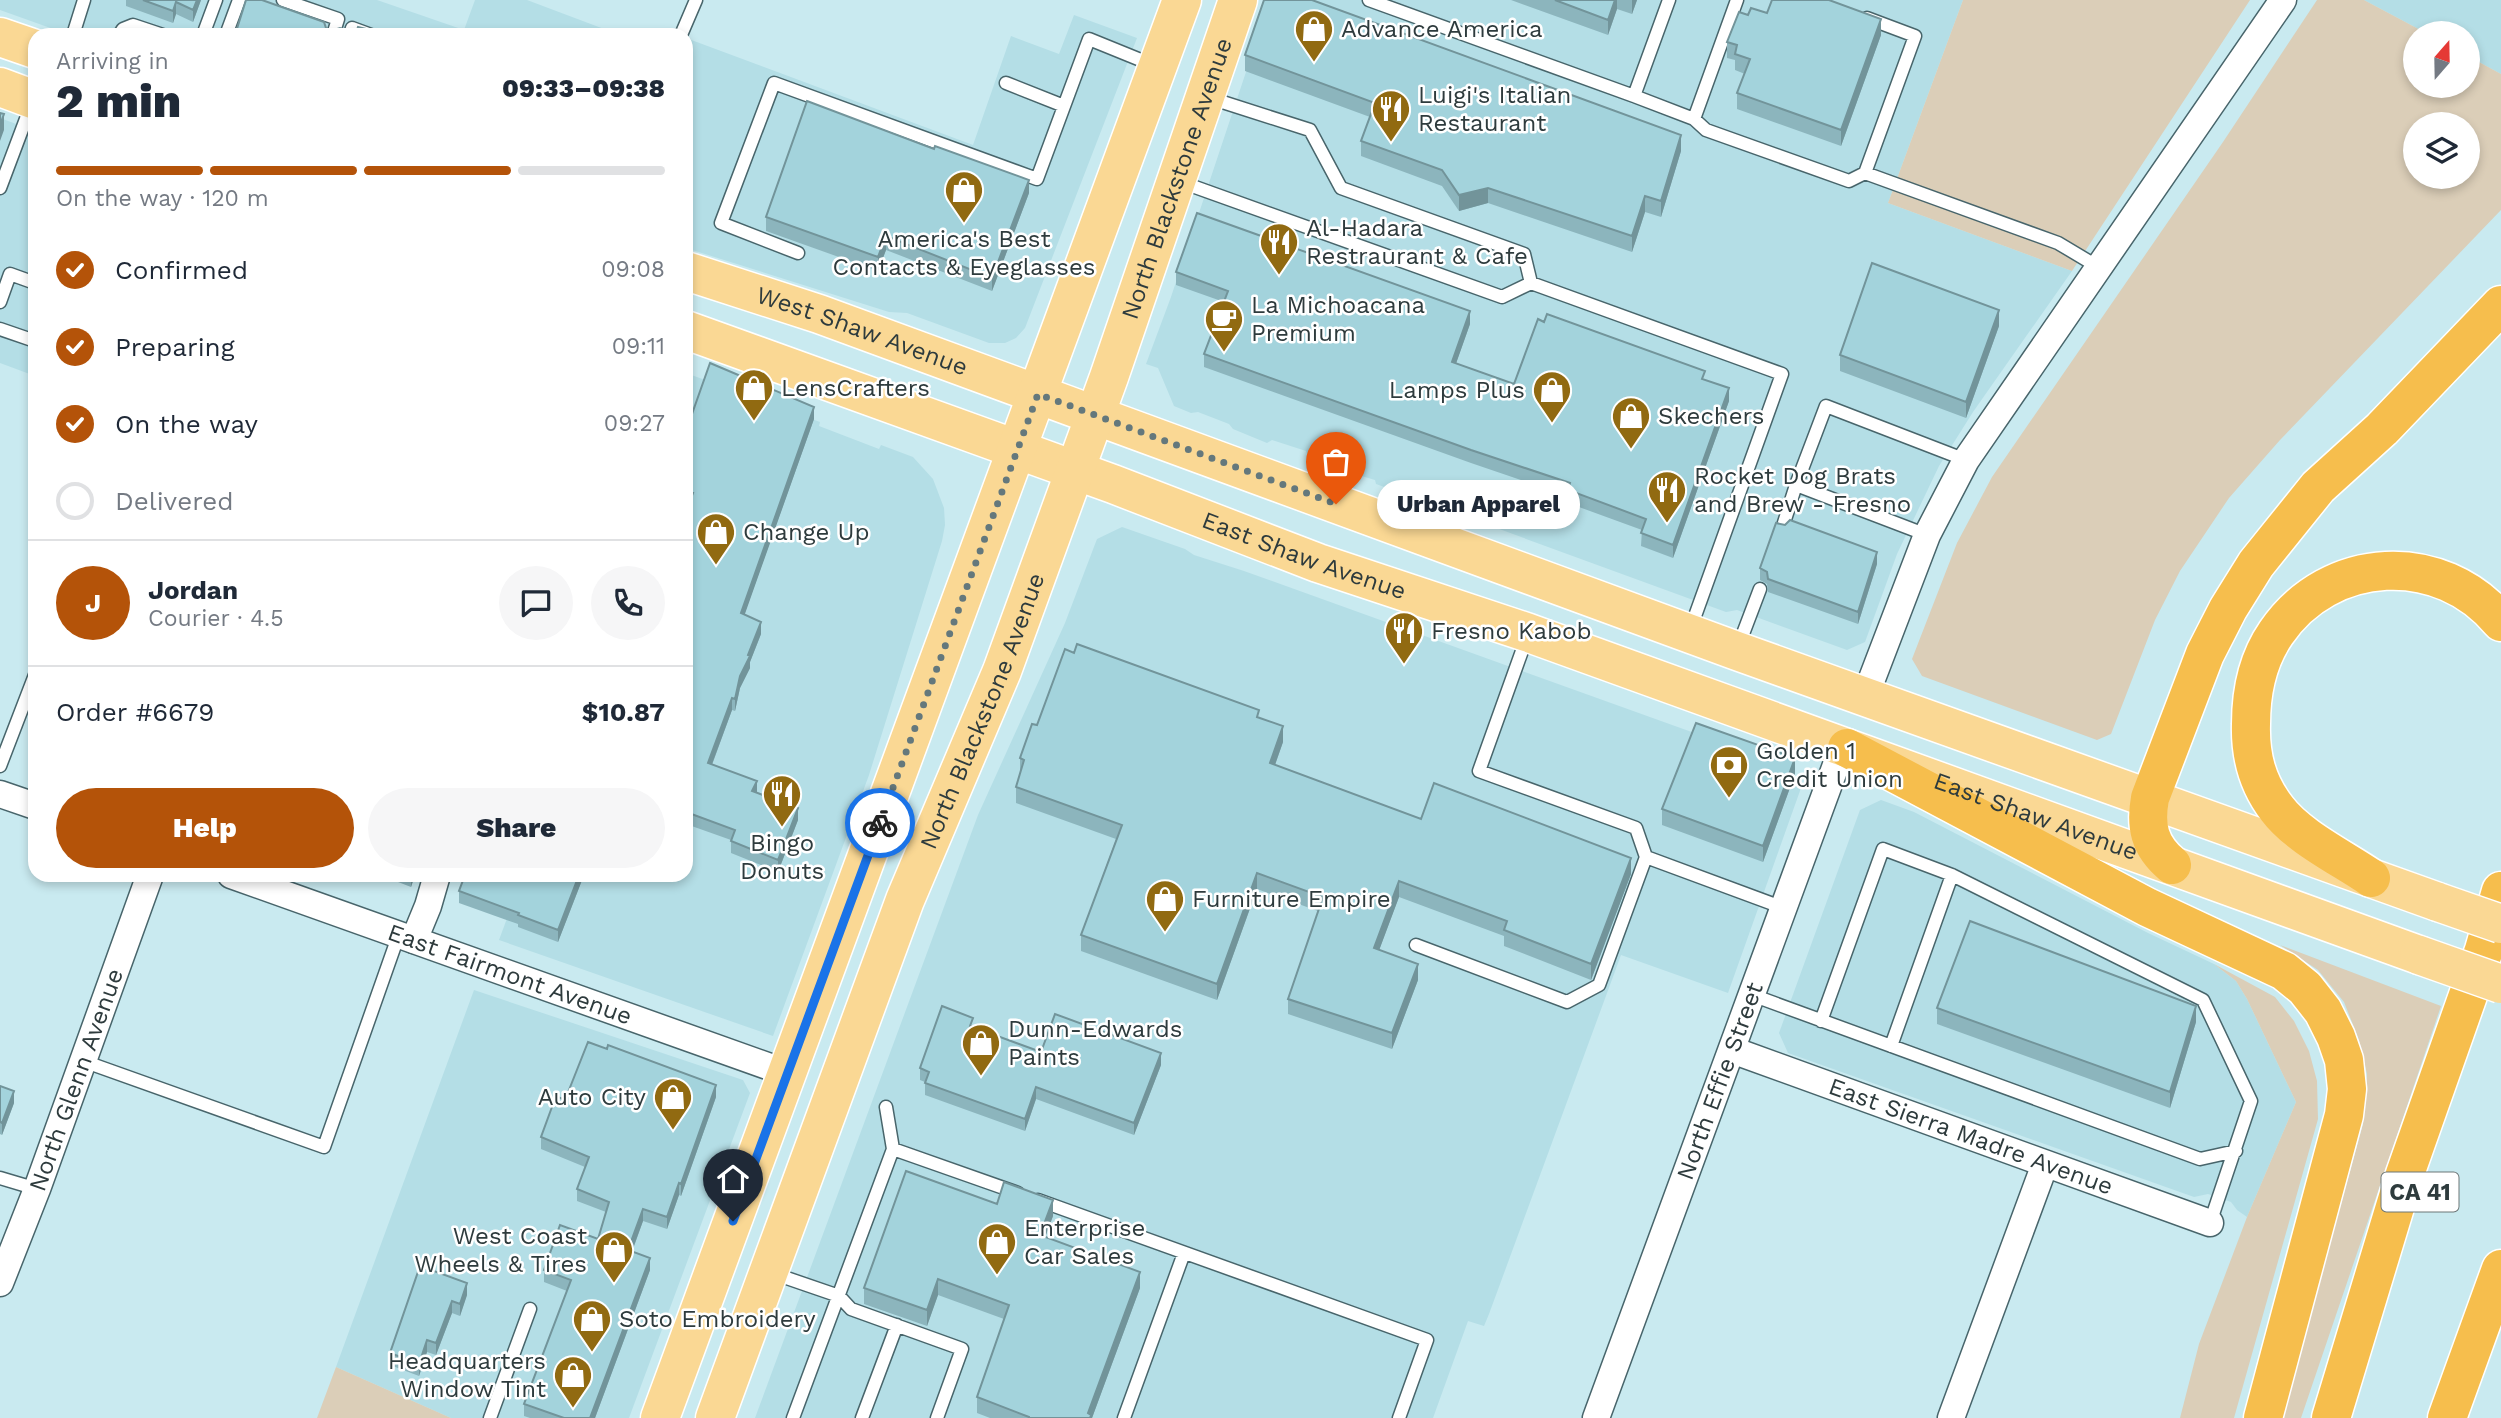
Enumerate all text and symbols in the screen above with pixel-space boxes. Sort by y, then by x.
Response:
shop icon: Advance America [1293,8,1335,63]
place label: Advance America [1341,15,1543,43]
north arrow [2403,21,2480,98]
map controls [2403,21,2480,189]
street label: North Blackstone Avenue [1116,34,1238,323]
text: Arriving in [56,48,169,75]
text: 09:33–09:38 [502,73,665,103]
text: 2 min [56,74,181,128]
place label: Luigi's Italian Restaurant [1418,81,1571,137]
restaurant icon: Luigi's Italian Restaurant [1370,88,1412,143]
button: layers [2403,112,2480,189]
shop icon: America's Best Contacts & Eyeglasses [943,169,985,224]
text: On the way · 120 m [56,185,269,212]
place label: Al-Hadara Restraurant & Cafe [1306,214,1528,270]
restaurant icon: Al-Hadara Restraurant & Cafe [1258,221,1300,276]
place label: America's Best Contacts & Eyeglasses [833,225,1095,281]
icon: check [56,251,94,289]
text: Confirmed [115,255,248,285]
text: 09:08 [601,256,665,283]
street label: West Shaw Avenue [753,281,972,381]
place label: La Michoacana Premium [1251,291,1425,347]
cafe icon: La Michoacana Premium [1203,298,1245,353]
icon: check [56,328,94,366]
text: Preparing [115,332,235,362]
text: 09:11 [612,333,665,360]
shop icon: LensCrafters [733,367,775,422]
shop icon: Lamps Plus [1531,369,1573,424]
place label: LensCrafters [781,374,930,402]
place label: Lamps Plus [1389,376,1525,404]
shop icon: Skechers [1610,395,1652,450]
place label: Skechers [1658,402,1765,430]
icon: check [56,405,94,443]
text: On the way [115,409,258,439]
text: 09:27 [604,410,665,437]
pin [1306,432,1366,504]
icon: bag [1317,443,1355,481]
place label: Rocket Dog Brats and Brew - Fresno [1694,462,1911,518]
restaurant icon: Rocket Dog Brats and Brew - Fresno [1646,469,1688,524]
callout: Urban Apparel [1378,480,1581,528]
text: Delivered [115,486,234,516]
text: Urban Apparel [1397,491,1560,518]
street label: East Shaw Avenue [1198,506,1410,605]
shop icon: Change Up [695,511,737,566]
place label: Change Up [743,518,869,546]
button: chat [499,566,573,640]
button: phone [591,566,665,640]
street label: North Blackstone Avenue [914,569,1050,853]
text: Jordan [148,575,238,605]
text: J [85,588,101,618]
text: Courier · 4.5 [148,605,284,632]
restaurant icon: Fresno Kabob [1383,610,1425,665]
place label: Fresno Kabob [1431,617,1592,645]
text: Order #6679 [56,697,214,727]
text: $10.87 [582,697,665,727]
place label: Golden 1 Credit Union [1756,737,1903,793]
bank icon: Golden 1 Credit Union [1708,744,1750,799]
street label: East Shaw Avenue [1930,767,2142,866]
restaurant icon: Bingo Donuts [761,773,803,828]
button: Help [56,788,354,868]
button: Share [368,788,665,868]
courier [845,788,915,858]
icon: bike [861,804,899,842]
place label: Bingo Donuts [740,829,824,885]
shop icon: Furniture Empire [1144,878,1186,933]
place label: Furniture Empire [1192,885,1391,913]
street label: East Fairmont Avenue [384,918,636,1031]
street label: North Glenn Avenue [23,965,129,1195]
street label: North Effie Street [1671,978,1769,1184]
place label: Dunn-Edwards Paints [1008,1015,1182,1071]
shop icon: Dunn-Edwards Paints [960,1022,1002,1077]
street label: East Sierra Madre Avenue [1825,1072,2117,1201]
shop icon: Auto City [652,1076,694,1131]
place label: Auto City [538,1083,647,1111]
pin [703,1149,763,1221]
icon: home [714,1160,752,1198]
road number: CA 41 [2382,1172,2458,1212]
place label: Enterprise Car Sales [1024,1214,1145,1270]
shop icon: Enterprise Car Sales [976,1221,1018,1276]
place label: West Coast Wheels & Tires [414,1222,587,1278]
shop icon: West Coast Wheels & Tires [593,1229,635,1284]
shop icon: Soto Embroidery [571,1298,613,1353]
place label: Soto Embroidery [619,1305,816,1333]
place label: Headquarters Window Tint [388,1347,546,1403]
shop icon: Headquarters Window Tint [552,1354,594,1409]

